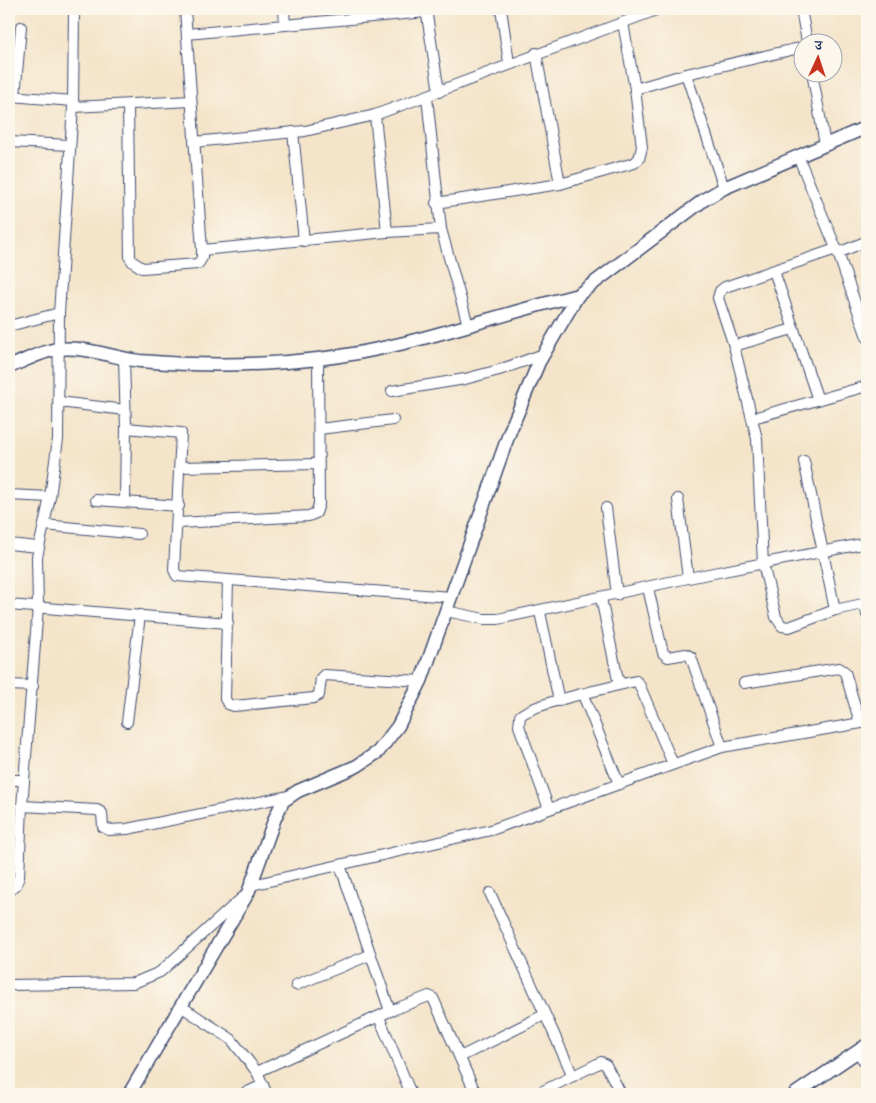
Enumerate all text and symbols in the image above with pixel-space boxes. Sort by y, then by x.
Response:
north arrow [794,32,844,82]
text: उ [814,37,824,54]

